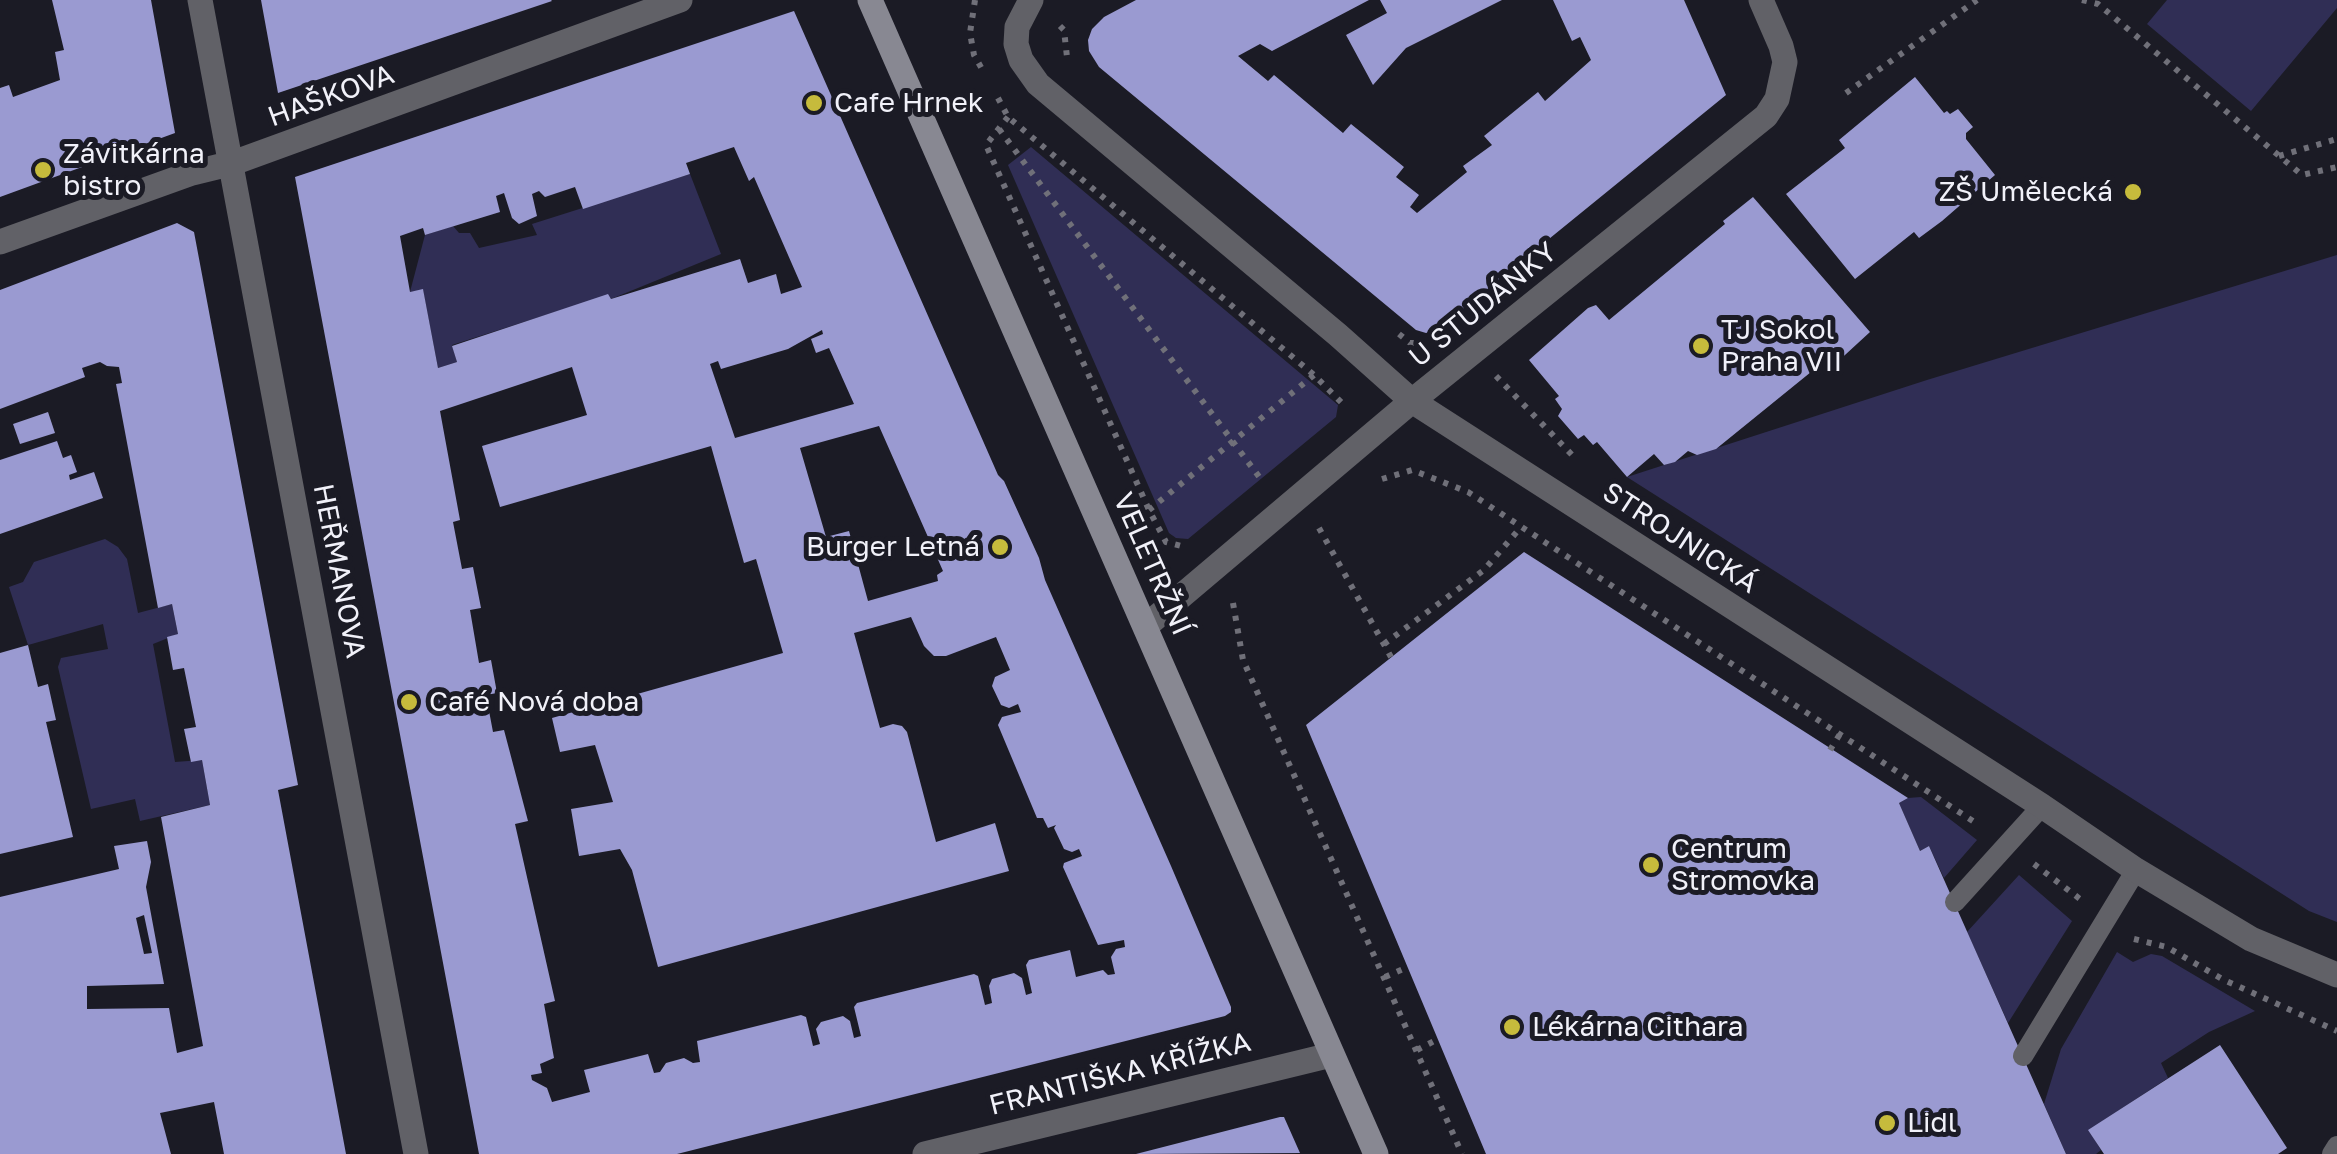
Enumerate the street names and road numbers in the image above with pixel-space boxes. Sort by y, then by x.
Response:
street label: HAŠKOVA [263,58,399,134]
street label: U STUDÁNKY [1403,235,1563,375]
street label: STROJNICKÁ [1596,475,1764,601]
street label: HEŘMANOVA [306,481,372,661]
street label: VELETRŽNÍ [1106,488,1198,640]
street label: FRANTIŠKA KŘÍŽKA [986,1025,1254,1123]

